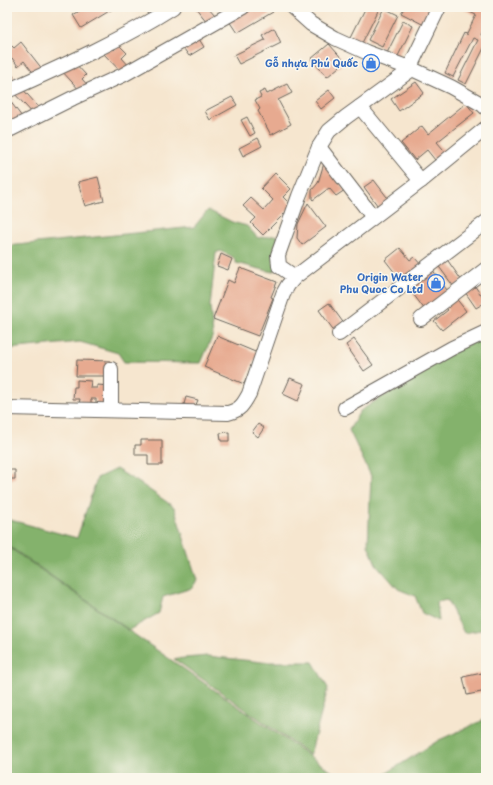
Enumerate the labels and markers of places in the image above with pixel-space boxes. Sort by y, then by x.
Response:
shop icon: Gỗ nhựa Phú Quốc [361,53,381,73]
place label: Gỗ nhựa Phú Quốc [265,55,358,70]
place label: Origin Water Phu Quoc Co Ltd [340,269,424,296]
shop icon: Origin Water Phu Quoc Co Ltd [426,273,446,293]

